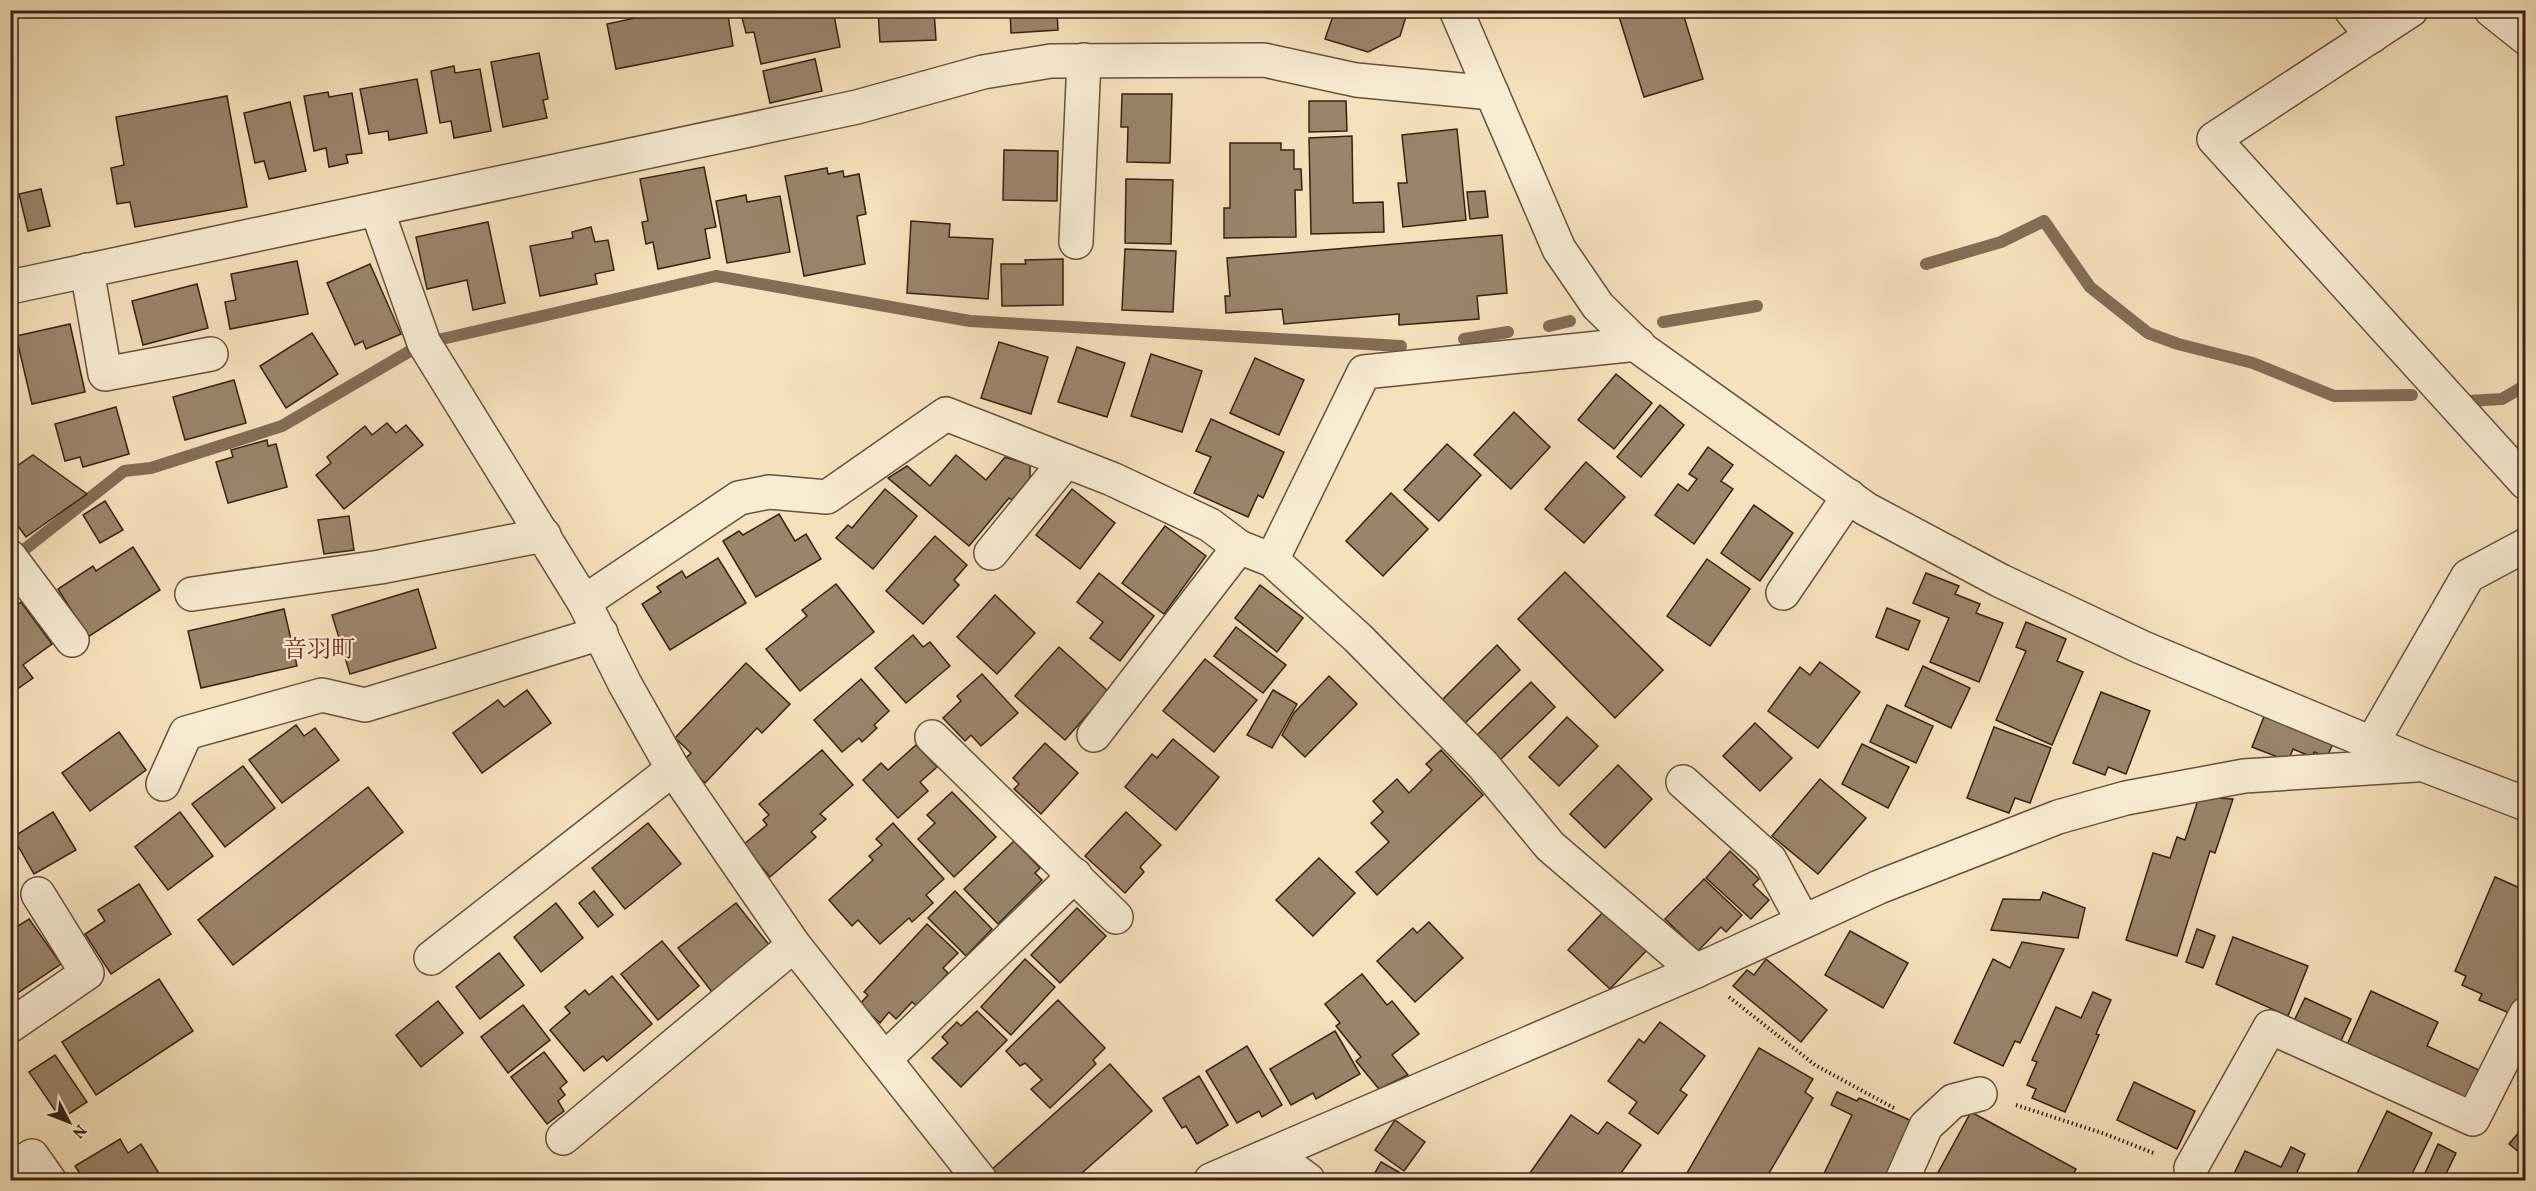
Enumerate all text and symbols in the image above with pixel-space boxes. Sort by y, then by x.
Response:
district label: 音羽町 [283,634,355,668]
north arrow [39,1092,99,1152]
text: N [66,1119,91,1143]

